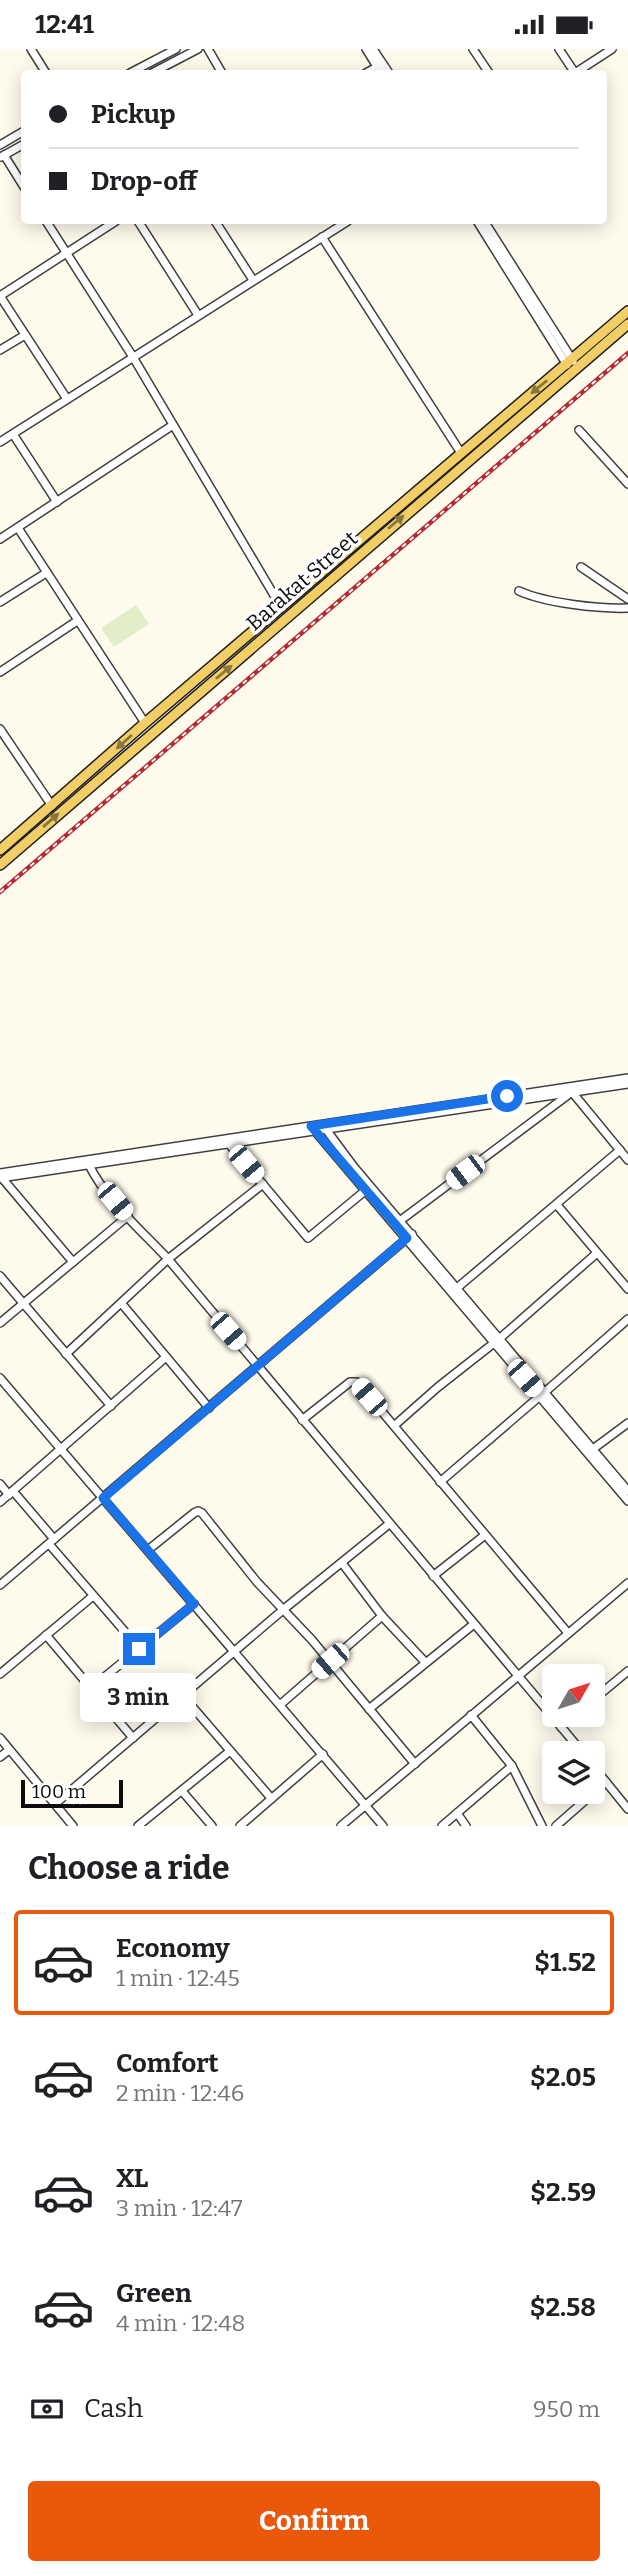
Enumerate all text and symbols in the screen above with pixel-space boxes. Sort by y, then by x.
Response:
text: 12:41 [35,9,94,40]
text: Pickup [91,99,176,130]
text: Drop-off [91,166,197,197]
one-way arrow [530,379,547,394]
one-way arrow [387,515,404,530]
street label: Barakat Street [241,525,363,636]
one-way arrow [216,665,233,680]
one-way arrow [115,734,133,750]
one-way arrow [43,813,60,828]
route start [491,1080,523,1112]
car [225,1141,268,1187]
car [442,1151,489,1193]
car [94,1178,137,1224]
car [207,1308,250,1354]
car [504,1355,547,1401]
car [348,1374,391,1420]
route end [123,1633,155,1665]
car [308,1639,353,1683]
north arrow [542,1664,606,1727]
map controls [542,1664,605,1804]
callout: 3 min [81,1673,197,1723]
text: 3 min [107,1683,169,1711]
button: layers [542,1741,605,1804]
scale bar [21,1777,122,1809]
text: 100 m [32,1780,86,1803]
text: Choose a ride [28,1849,229,1887]
icon: car [32,1931,95,1994]
text: Economy [116,1933,230,1964]
text: $1.52 [534,1947,596,1978]
text: 1 min · 12:45 [116,1964,240,1992]
icon: car [32,2046,95,2109]
text: Comfort [116,2048,219,2079]
text: $2.05 [530,2062,596,2093]
text: 2 min · 12:46 [116,2079,244,2107]
icon: car [32,2161,95,2224]
text: XL [116,2163,148,2194]
text: $2.59 [530,2177,596,2208]
text: 3 min · 12:47 [116,2194,243,2222]
icon: car [32,2276,95,2339]
text: Green [116,2278,192,2309]
text: $2.58 [530,2292,596,2323]
text: 4 min · 12:48 [116,2309,245,2337]
icon: cash [28,2390,66,2428]
text: Cash [84,2393,143,2424]
text: 950 m [533,2395,600,2423]
button: Confirm [28,2481,600,2561]

